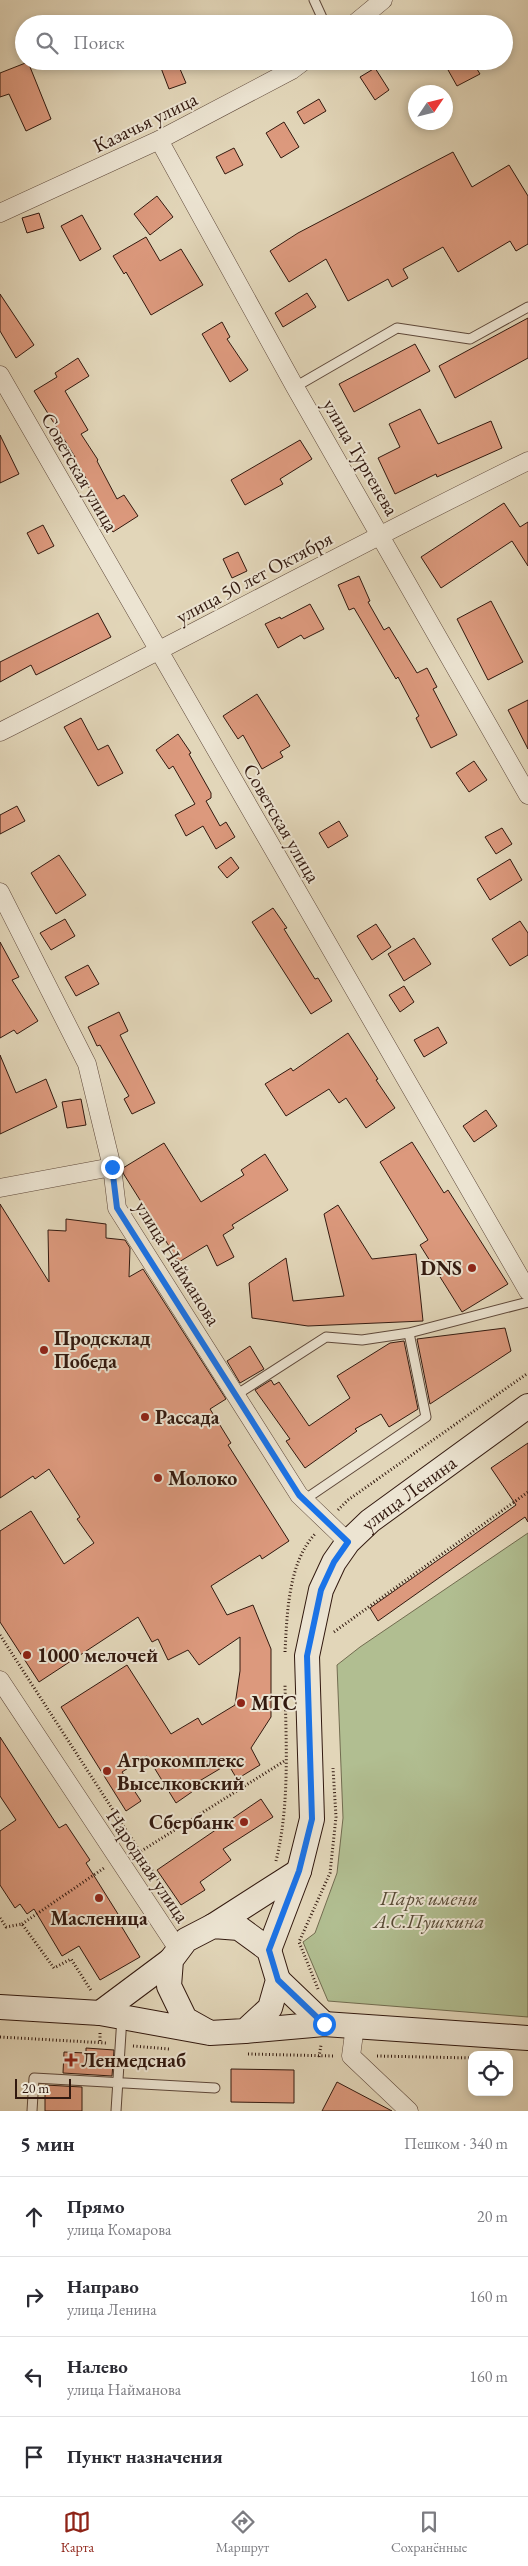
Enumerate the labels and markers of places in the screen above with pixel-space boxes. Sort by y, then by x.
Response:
place label: DNS [421,1255,462,1281]
marker: DNS [466,1262,478,1274]
place label: Продсклад Победа [54,1325,151,1374]
marker: Продсклад Победа [38,1344,50,1356]
place label: Рассада [155,1404,220,1430]
marker: Рассада [139,1411,151,1423]
place label: Молоко [168,1465,237,1491]
marker: Молоко [152,1472,164,1484]
place label: 1000 мелочей [37,1642,158,1668]
marker: 1000 мелочей [21,1649,33,1661]
place label: МТС [251,1690,297,1716]
marker: МТС [235,1697,247,1709]
place label: Агрокомплекс Выселковский [116,1747,244,1796]
marker: Агрокомплекс Выселковский [101,1765,113,1777]
place label: Сбербанк [149,1809,234,1835]
marker: Сбербанк [238,1816,250,1828]
marker: Масленица [93,1892,105,1904]
place label: Масленица [50,1905,148,1931]
place label: Ленмедснаб [81,2047,186,2073]
marker: Ленмедснаб [65,2054,77,2066]

